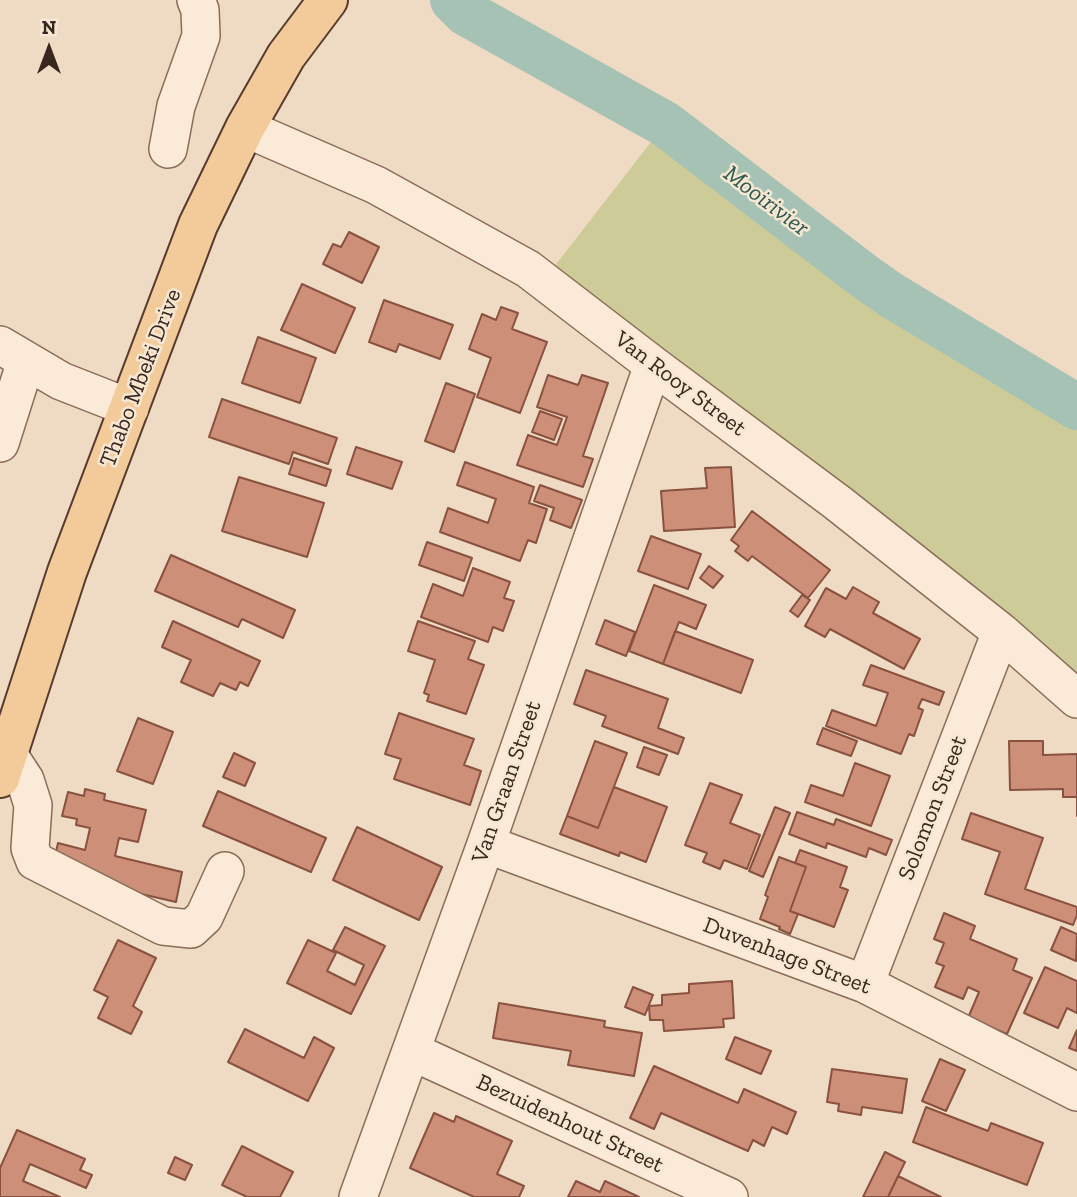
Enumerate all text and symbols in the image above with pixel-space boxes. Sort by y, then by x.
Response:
north arrow [14,14,84,84]
text: N [42,16,56,39]
water label: Mooirivier [718,160,814,242]
street label: Thabo Mbeki Drive [94,285,188,471]
street label: Van Rooy Street [609,326,751,442]
street label: Van Graan Street [466,697,548,867]
street label: Solomon Street [893,732,973,884]
street label: Duvenhage Street [699,911,875,1001]
street label: Bezuidenhout Street [472,1069,668,1179]

